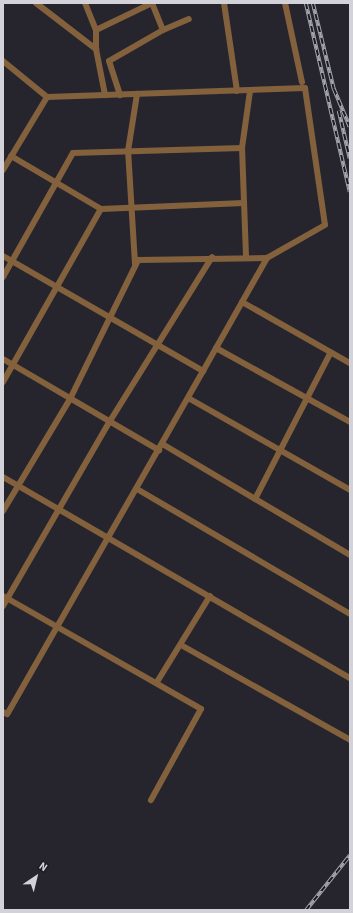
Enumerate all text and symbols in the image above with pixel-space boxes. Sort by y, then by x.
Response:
north arrow [16,857,56,897]
text: N [36,859,50,875]

